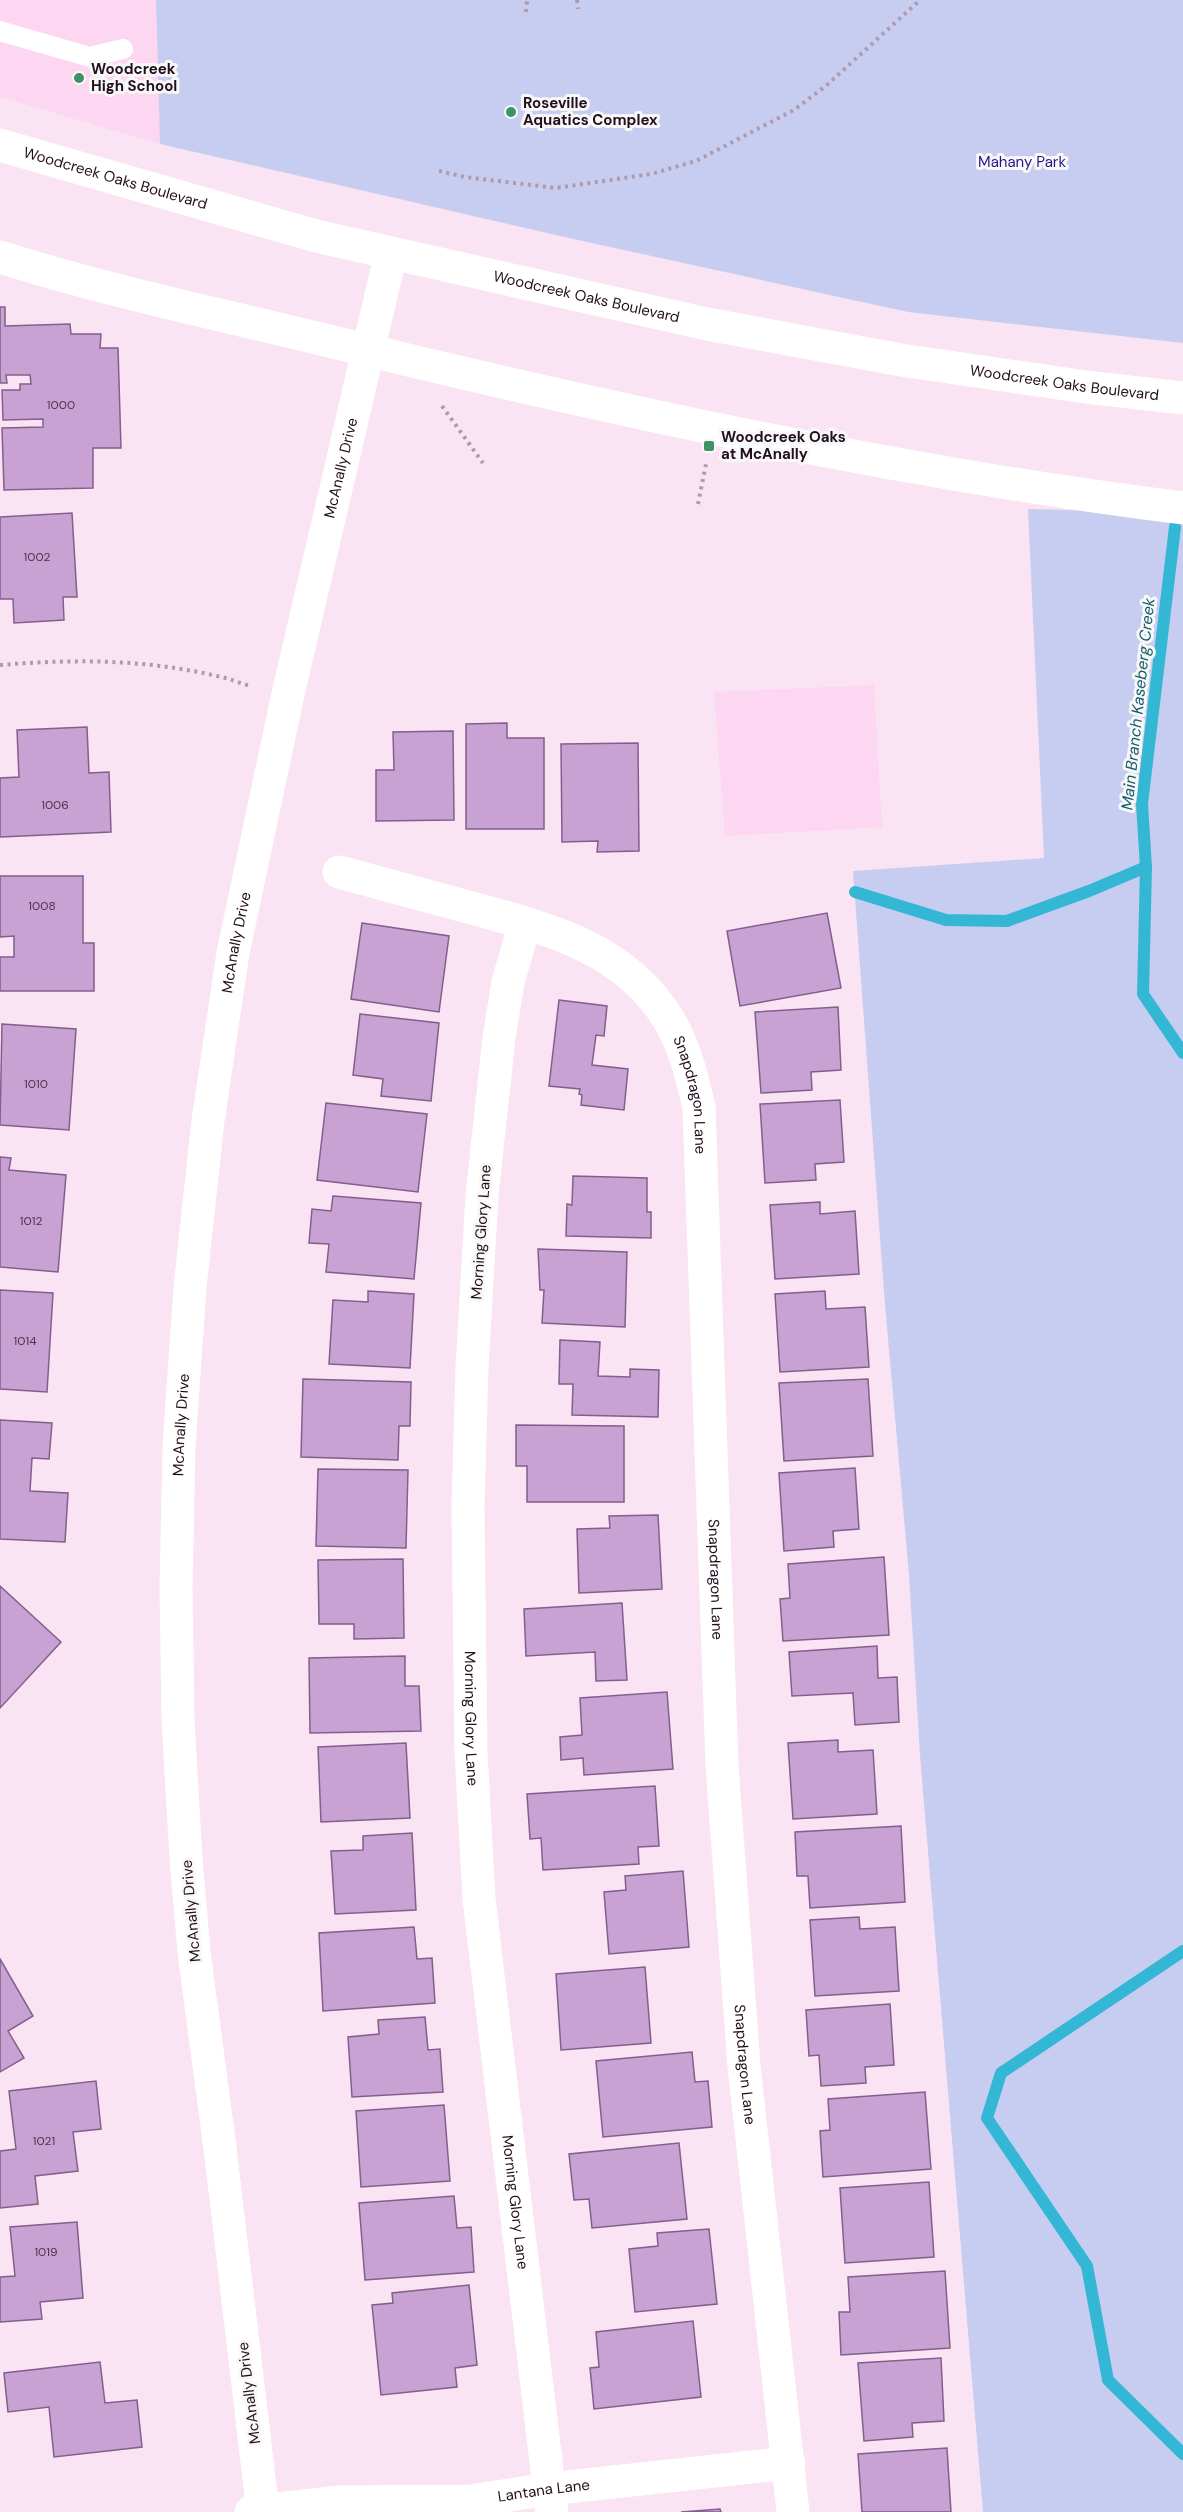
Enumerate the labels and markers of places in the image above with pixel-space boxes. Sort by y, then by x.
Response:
place label: Woodcreek High School [91,59,177,96]
marker: Woodcreek High School [72,71,86,85]
place label: Roseville Aquatics Complex [523,93,658,130]
marker: Roseville Aquatics Complex [504,105,518,119]
place label: Woodcreek Oaks at McAnally [721,427,846,464]
marker: Woodcreek Oaks at McAnally [702,439,716,453]

